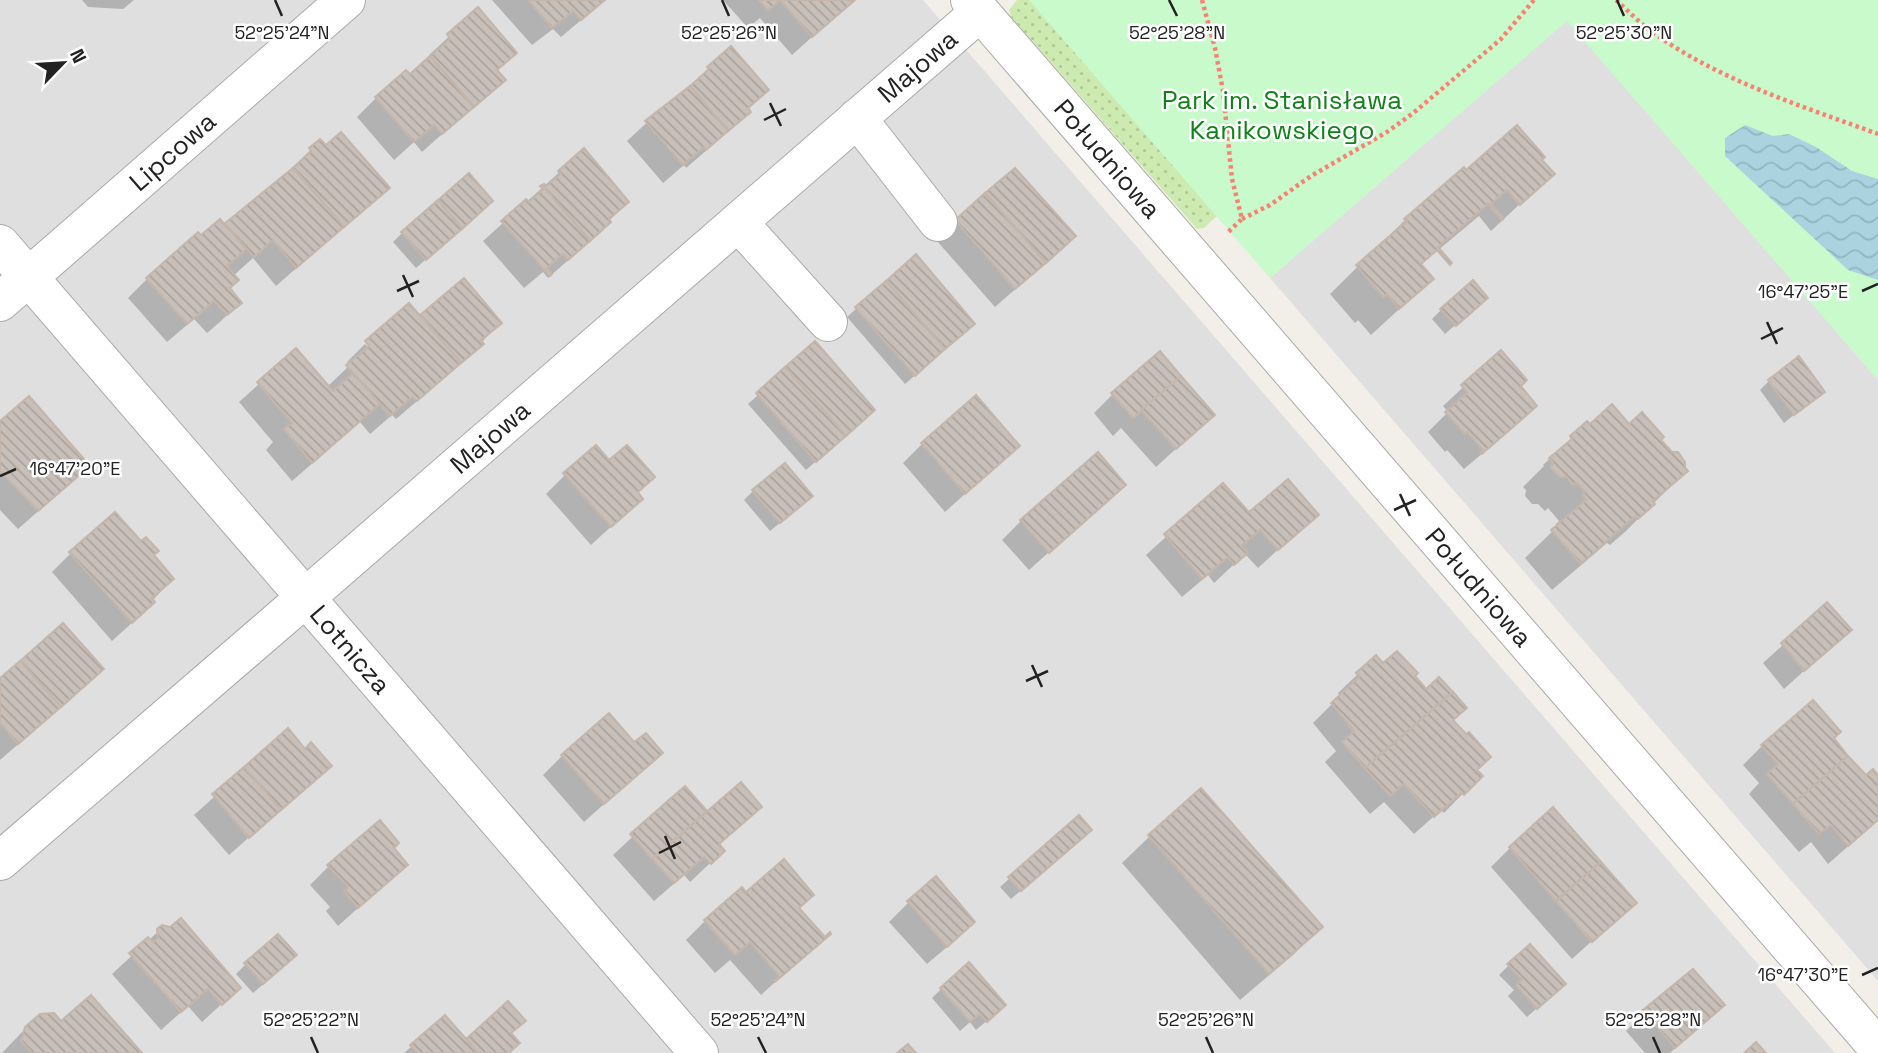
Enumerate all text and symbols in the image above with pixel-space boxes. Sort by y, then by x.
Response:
text: 52°25'24"N [234,21,330,44]
text: 52°25'26"N [681,21,777,44]
text: 52°25'28"N [1129,21,1225,44]
text: 52°25'30"N [1576,21,1672,44]
street label: Majowa [870,22,965,110]
north arrow [28,28,98,98]
text: N [64,45,92,67]
park label: Park im. Stanisława Kanikowskiego [1162,83,1402,147]
street label: Południowa [1046,92,1169,226]
street label: Lipcowa [122,104,223,199]
text: 16°47'25"E [1758,280,1848,303]
street label: Majowa [443,393,537,481]
text: 16°47'20"E [30,457,120,480]
street label: Południowa [1418,520,1540,654]
street label: Lotnicza [302,598,398,701]
text: 16°47'30"E [1758,963,1848,986]
text: 52°25'22"N [263,1008,359,1031]
text: 52°25'24"N [710,1008,806,1031]
text: 52°25'26"N [1158,1008,1254,1031]
text: 52°25'28"N [1605,1008,1701,1031]

